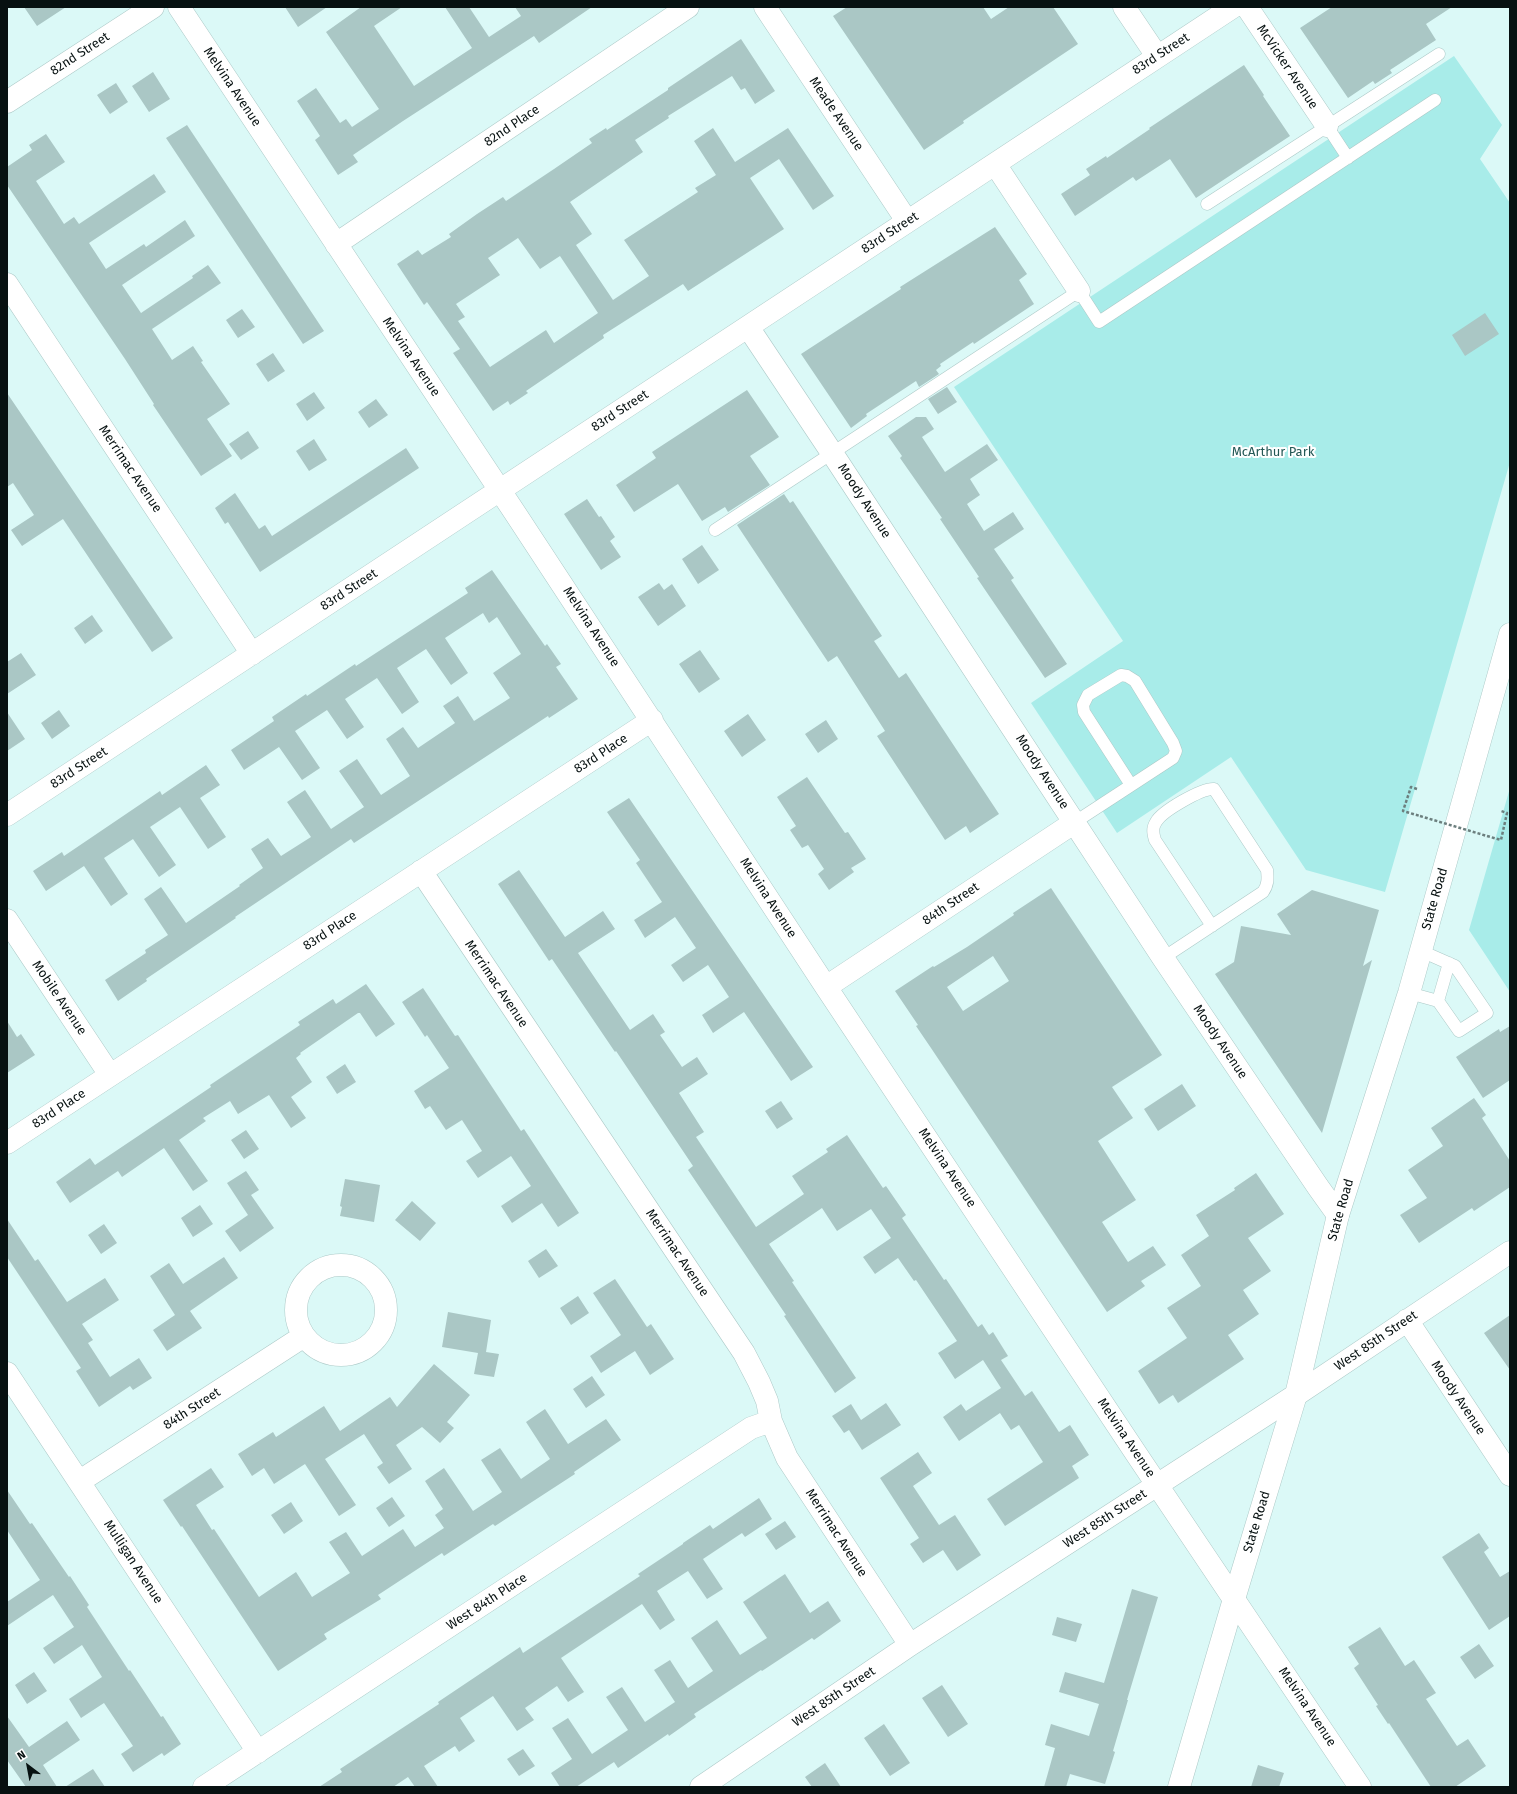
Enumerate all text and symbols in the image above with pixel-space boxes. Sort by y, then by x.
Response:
street label: McVicker Avenue [1253,22,1321,112]
street label: 82nd Street [47,29,113,79]
street label: 83rd Street [1130,30,1192,78]
street label: Melvina Avenue [200,44,264,130]
street label: Meade Avenue [806,74,866,154]
street label: 82nd Place [481,102,543,150]
street label: 83rd Street [859,209,921,257]
street label: Melvina Avenue [379,314,443,400]
street label: 83rd Street [589,387,651,435]
street label: Merrimac Avenue [95,422,165,516]
park label: McArthur Park [1232,444,1314,460]
street label: Moody Avenue [834,461,894,541]
street label: 83rd Street [318,566,380,614]
street label: Melvina Avenue [559,584,623,670]
street label: 83rd Place [571,731,631,777]
street label: Moody Avenue [1012,732,1072,812]
street label: 83rd Street [48,744,110,792]
street label: Melvina Avenue [736,855,800,941]
street label: State Road [1419,866,1451,932]
street label: 84th Street [920,879,982,929]
street label: 83rd Place [300,908,360,954]
street label: Merrimac Avenue [461,937,531,1031]
street label: Mobile Avenue [28,958,90,1038]
street label: Moody Avenue [1189,1002,1251,1082]
street label: 83rd Place [29,1086,89,1132]
street label: Melvina Avenue [915,1125,979,1211]
street label: State Road [1325,1177,1357,1243]
street label: Merrimac Avenue [642,1206,712,1300]
street label: West 85th Street [1332,1308,1420,1374]
street label: Moody Avenue [1427,1358,1489,1438]
street label: 84th Street [160,1385,224,1433]
street label: Melvina Avenue [1094,1395,1158,1481]
street label: Merrimac Avenue [802,1486,870,1580]
street label: West 85th Street [1060,1486,1150,1552]
street label: State Road [1240,1489,1274,1555]
street label: Mulligan Avenue [100,1517,166,1607]
street label: West 84th Place [444,1570,530,1634]
street label: West 85th Street [790,1664,878,1730]
street label: Melvina Avenue [1275,1664,1339,1750]
north arrow [8,1746,48,1786]
text: N [15,1748,28,1763]

